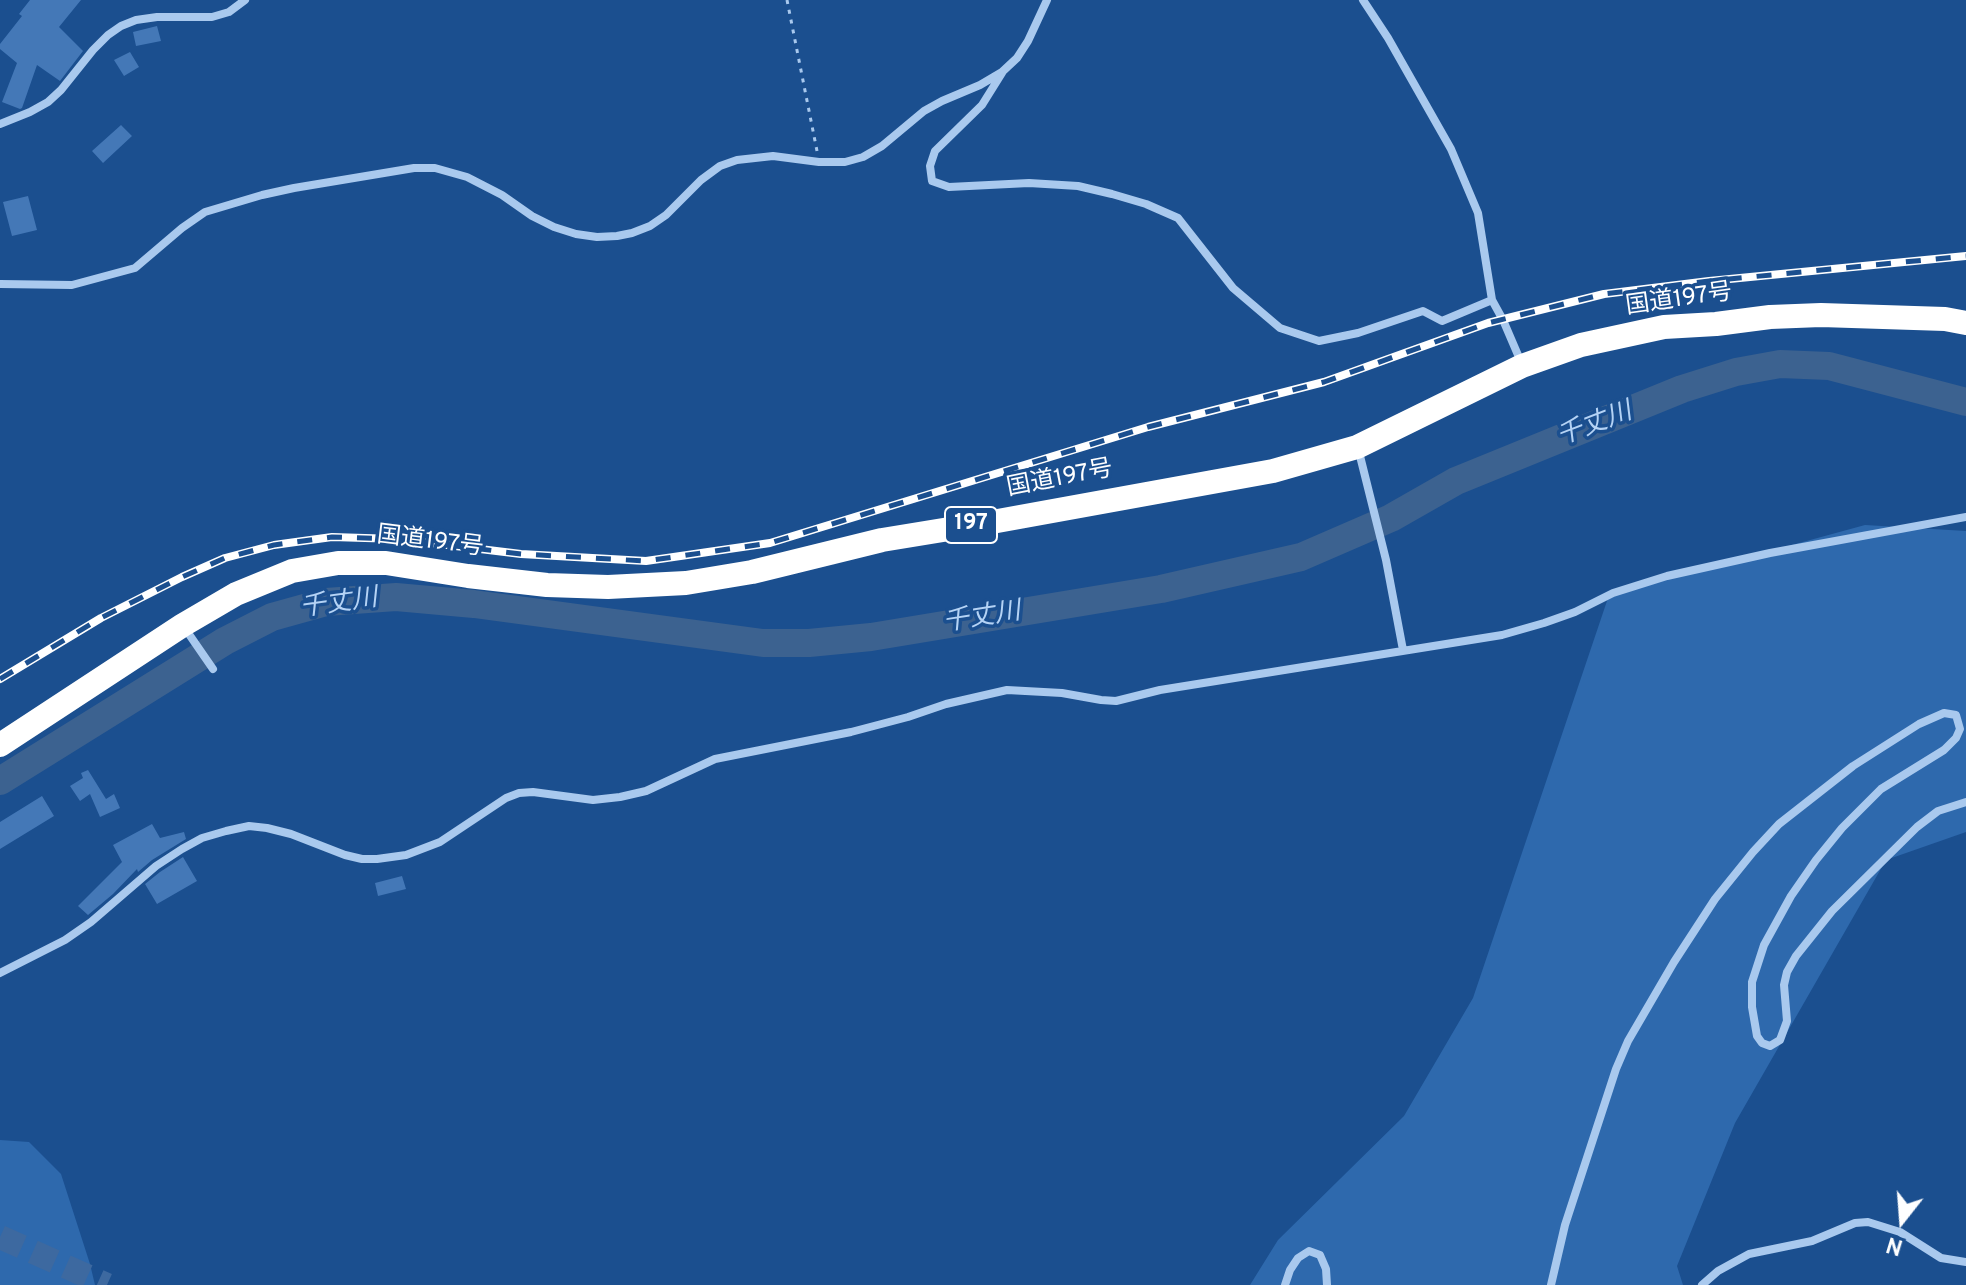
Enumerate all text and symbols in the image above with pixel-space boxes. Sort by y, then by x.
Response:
street label: 国道197号 [1624,279,1734,323]
water label: 千丈川 [1553,397,1637,455]
street label: 国道197号 [1005,456,1115,504]
road number: 197 [945,507,997,543]
street label: 国道197号 [375,522,485,564]
water label: 千丈川 [298,584,380,626]
water label: 千丈川 [941,597,1023,641]
north arrow [1862,1181,1942,1261]
text: N [1883,1229,1906,1260]

